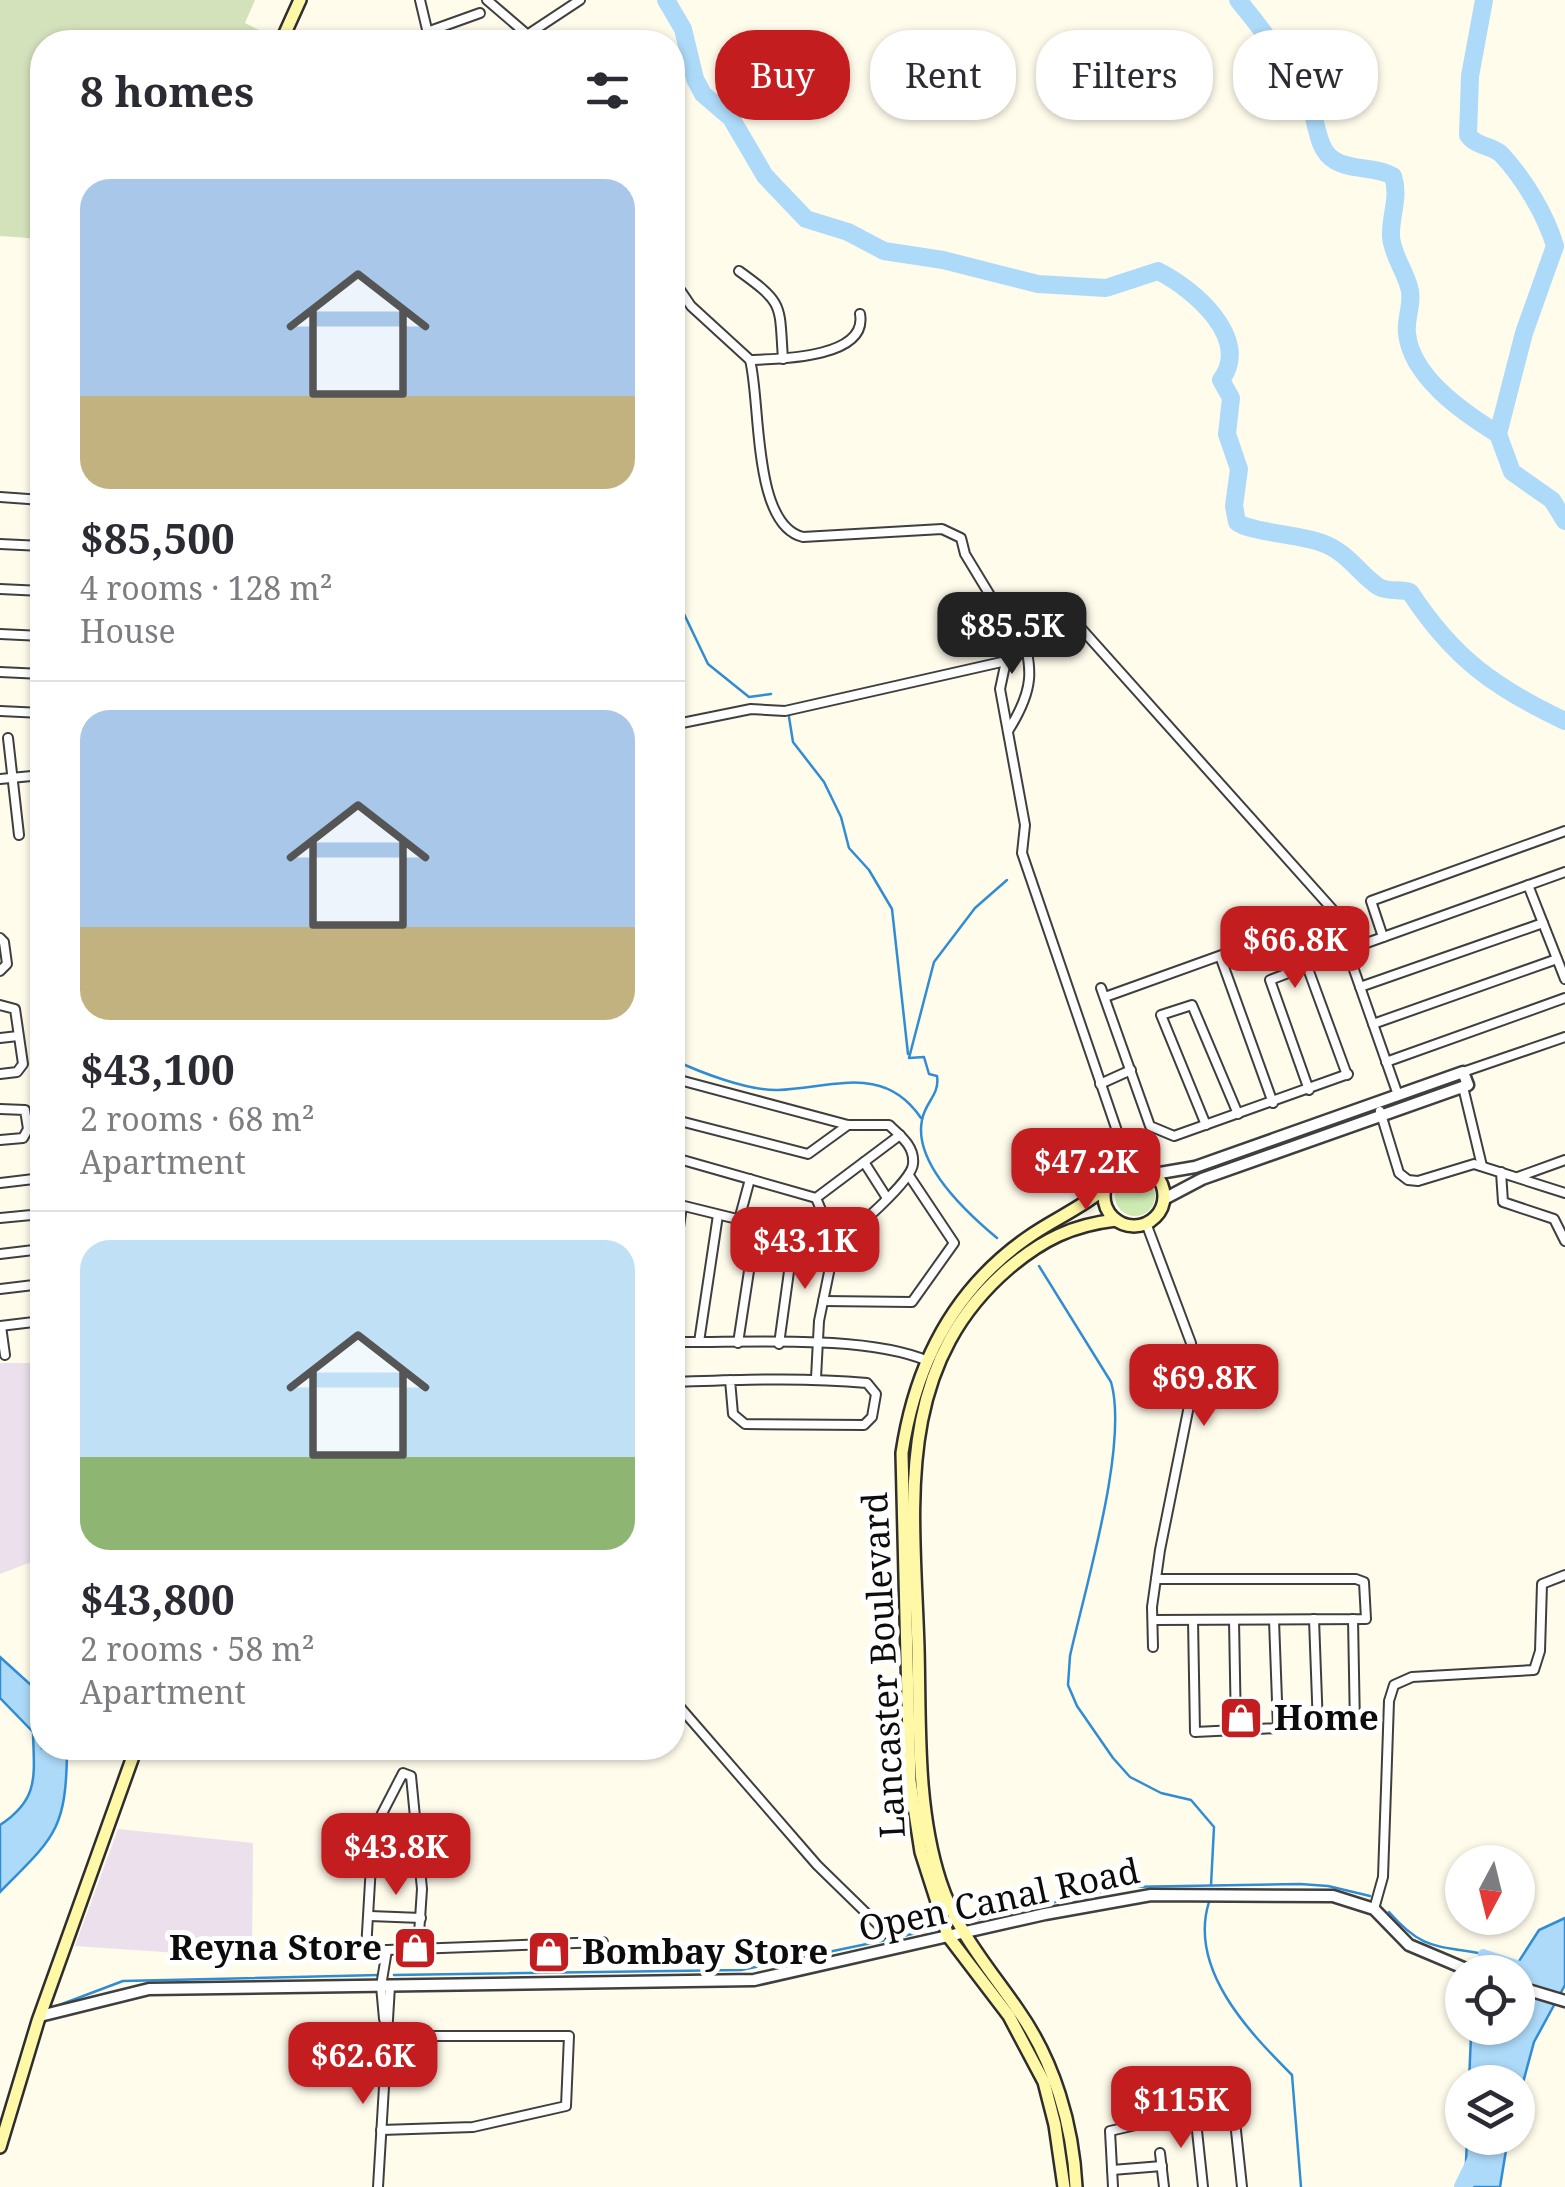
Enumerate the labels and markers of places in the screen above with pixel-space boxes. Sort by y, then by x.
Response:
pin: $85.5K [931,592,1093,677]
pin: $66.8K [1214,906,1376,991]
pin: $47.2K [1005,1128,1167,1213]
pin: $43.1K [724,1207,886,1292]
pin: $69.8K [1123,1344,1285,1429]
place label: Home [1274,1693,1379,1740]
shop icon: Home [1218,1695,1264,1741]
pin: $43.8K [315,1813,477,1898]
place label: Reyna Store [169,1923,382,1970]
shop icon: Reyna Store [392,1925,438,1971]
place label: Bombay Store [582,1927,828,1974]
shop icon: Bombay Store [526,1929,572,1975]
pin: $62.6K [282,2022,444,2107]
pin: $115K [1111,2066,1251,2151]

